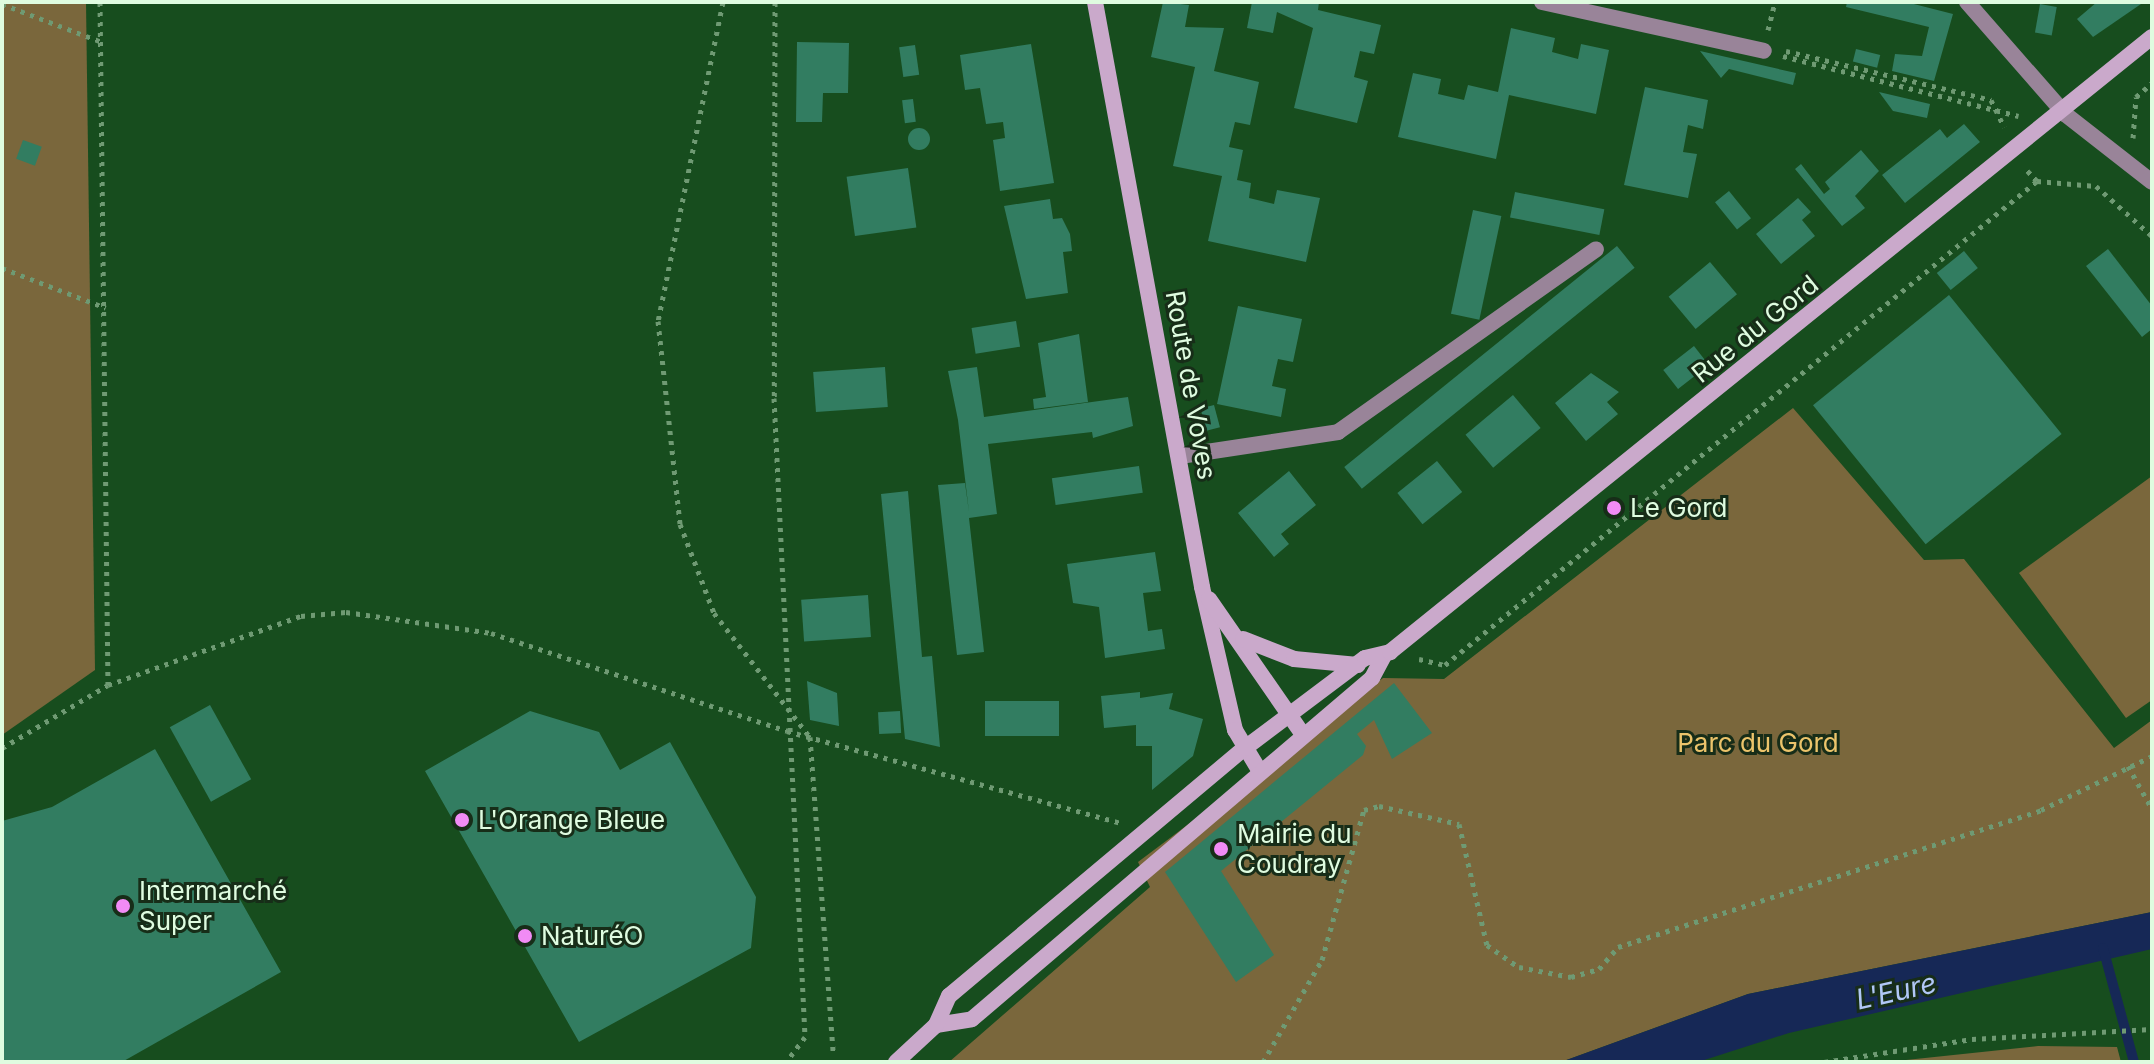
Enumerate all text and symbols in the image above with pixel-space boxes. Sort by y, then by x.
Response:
street label: Rue du Gord [1686,269,1824,389]
street label: Route de Voves [1159,288,1223,482]
place label: Le Gord [1630,492,1727,524]
marker: Le Gord [1605,499,1623,517]
park label: Parc du Gord [1677,727,1839,759]
place label: L'Orange Bleue [478,804,665,836]
marker: L'Orange Bleue [453,811,471,829]
place label: Mairie du Coudray [1237,818,1352,880]
marker: Mairie du Coudray [1212,840,1230,858]
place label: Intermarché Super [139,875,287,936]
marker: Intermarché Super [114,897,132,915]
place label: NaturéO [541,920,643,952]
marker: NaturéO [516,927,534,945]
water label: L'Eure [1853,965,1939,1017]

